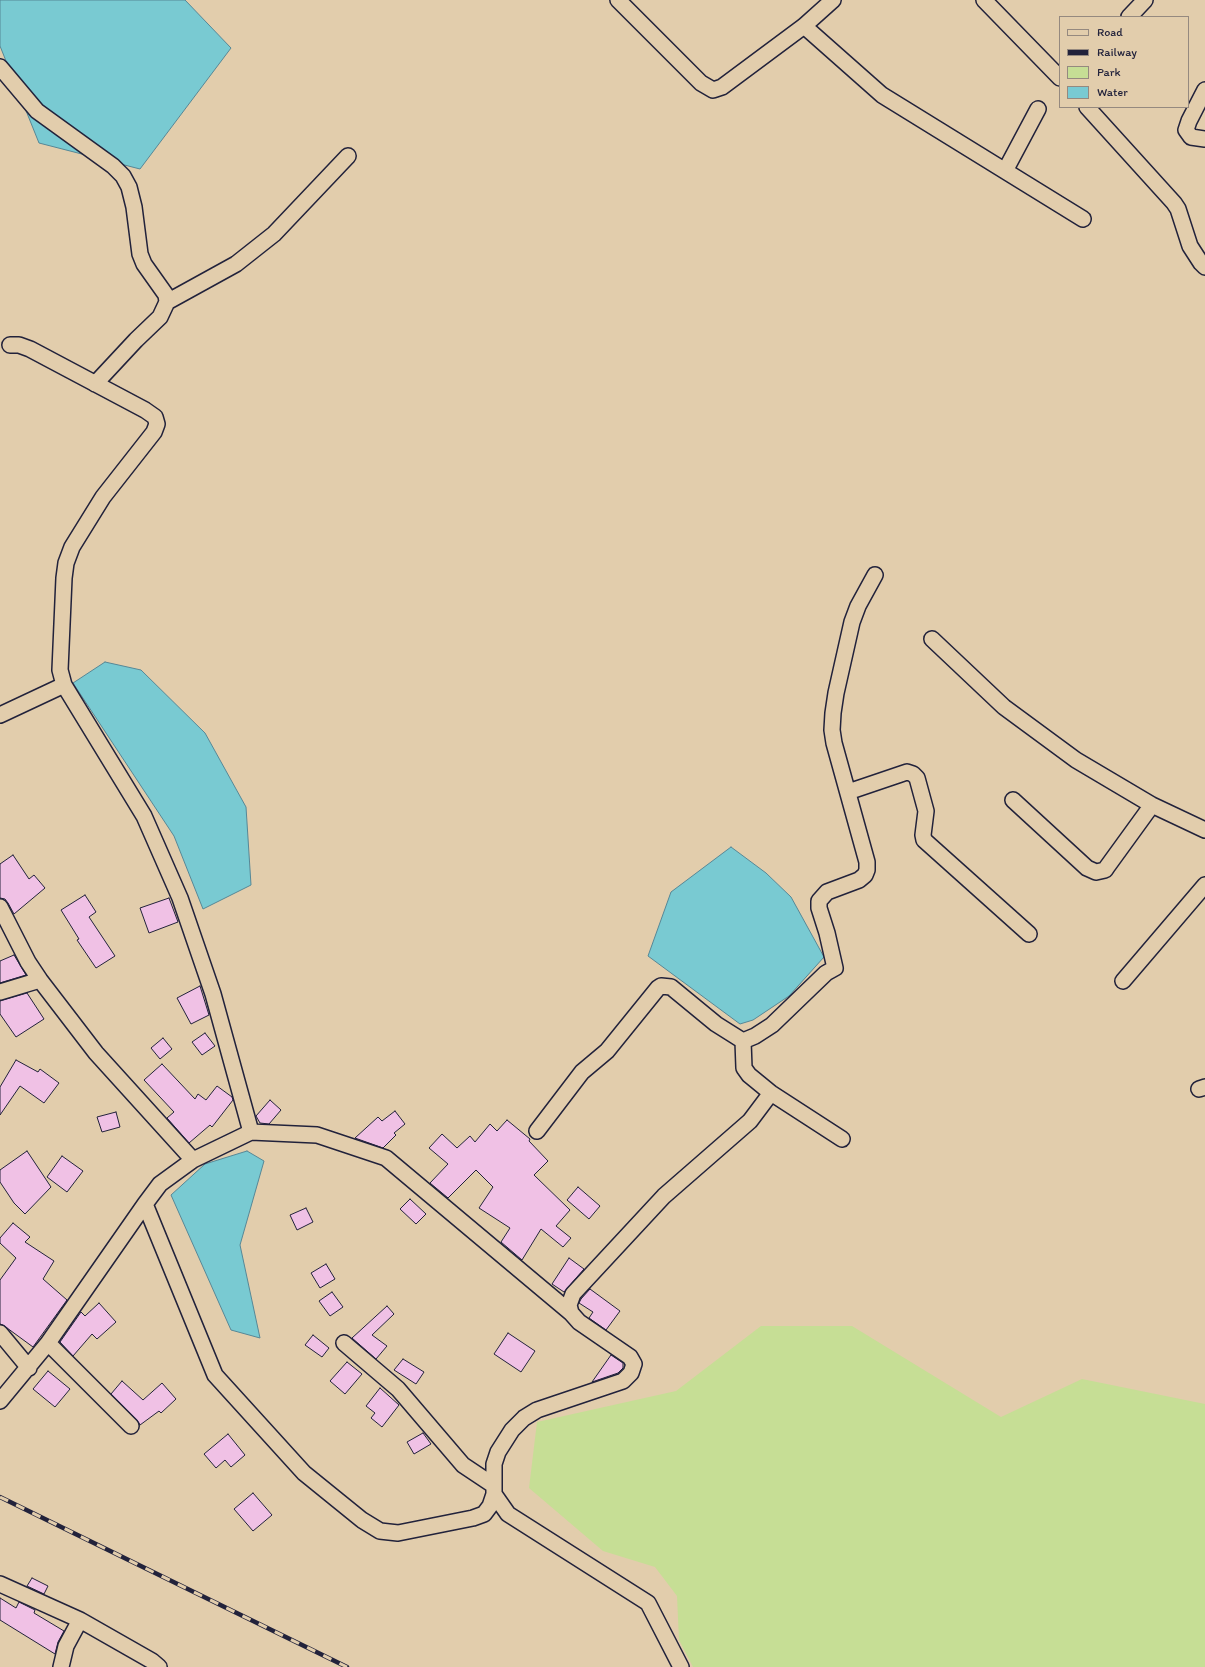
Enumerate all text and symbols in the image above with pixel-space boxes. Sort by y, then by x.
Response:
legend [1059,16,1189,108]
text: Road [1097,25,1123,39]
text: Railway [1097,45,1137,59]
text: Park [1097,65,1121,79]
text: Water [1097,85,1128,99]

